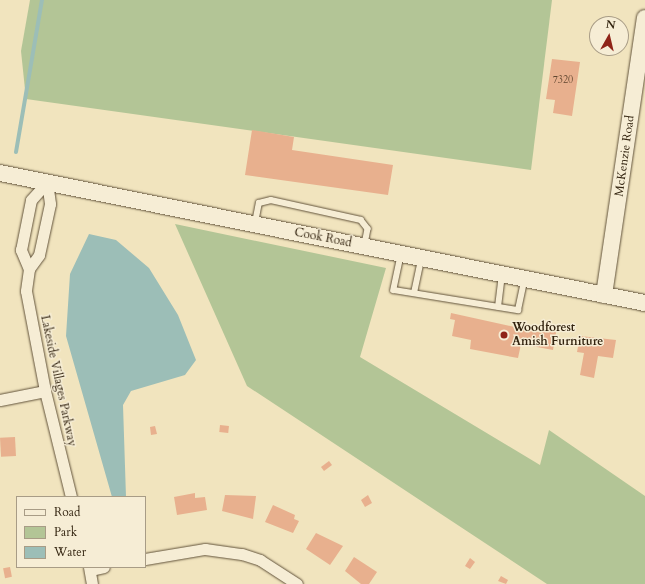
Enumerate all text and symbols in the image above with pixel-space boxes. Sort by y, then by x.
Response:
north arrow [589,16,629,56]
text: N [605,17,616,33]
house number: 7320 [553,75,573,87]
street label: McKenzie Road [612,115,638,197]
street label: Cook Road [293,225,353,251]
street label: Lakeside Villages Parkway [37,314,79,448]
place label: Woodforest Amish Furniture [512,321,603,349]
marker: Woodforest Amish Furniture [499,330,509,340]
legend [16,496,146,568]
text: Road [54,504,80,520]
text: Park [54,524,77,540]
text: Water [54,544,86,560]

